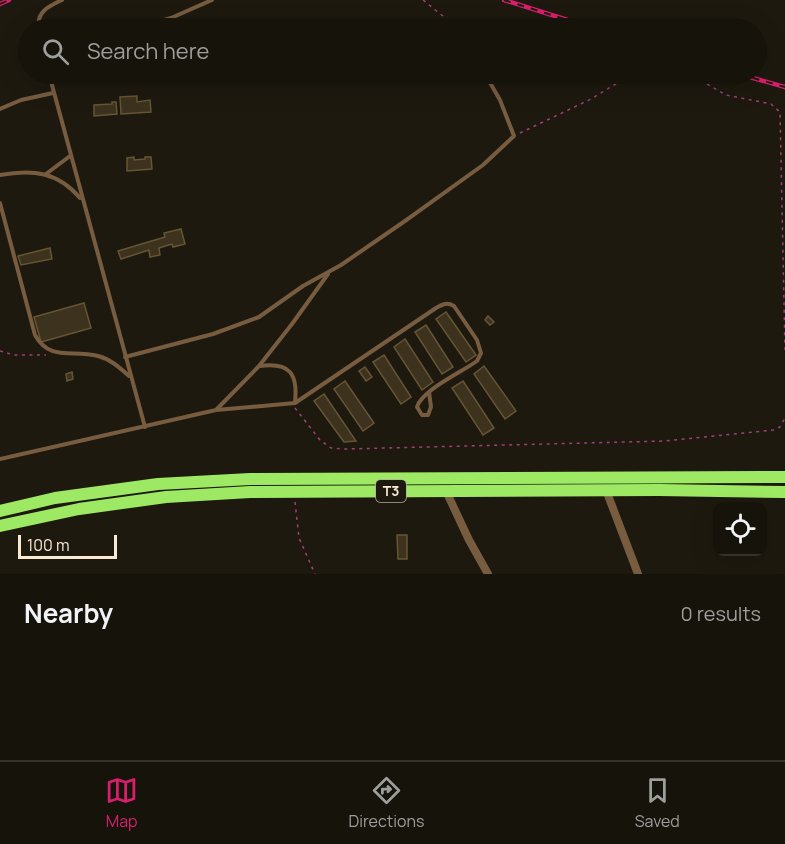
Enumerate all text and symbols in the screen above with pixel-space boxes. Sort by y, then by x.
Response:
search box [18,18,767,84]
icon: search [39,35,72,68]
text: Search here [87,36,209,66]
road number: T3 [376,480,406,502]
map controls [713,502,767,556]
button: locate [713,502,767,556]
scale bar [18,532,117,560]
text: 100 m [27,534,70,556]
text: Nearby [24,595,113,631]
text: 0 results [681,600,761,627]
tab: Map [105,774,138,832]
tab: Directions [349,774,424,832]
tab: Saved [635,774,680,832]

